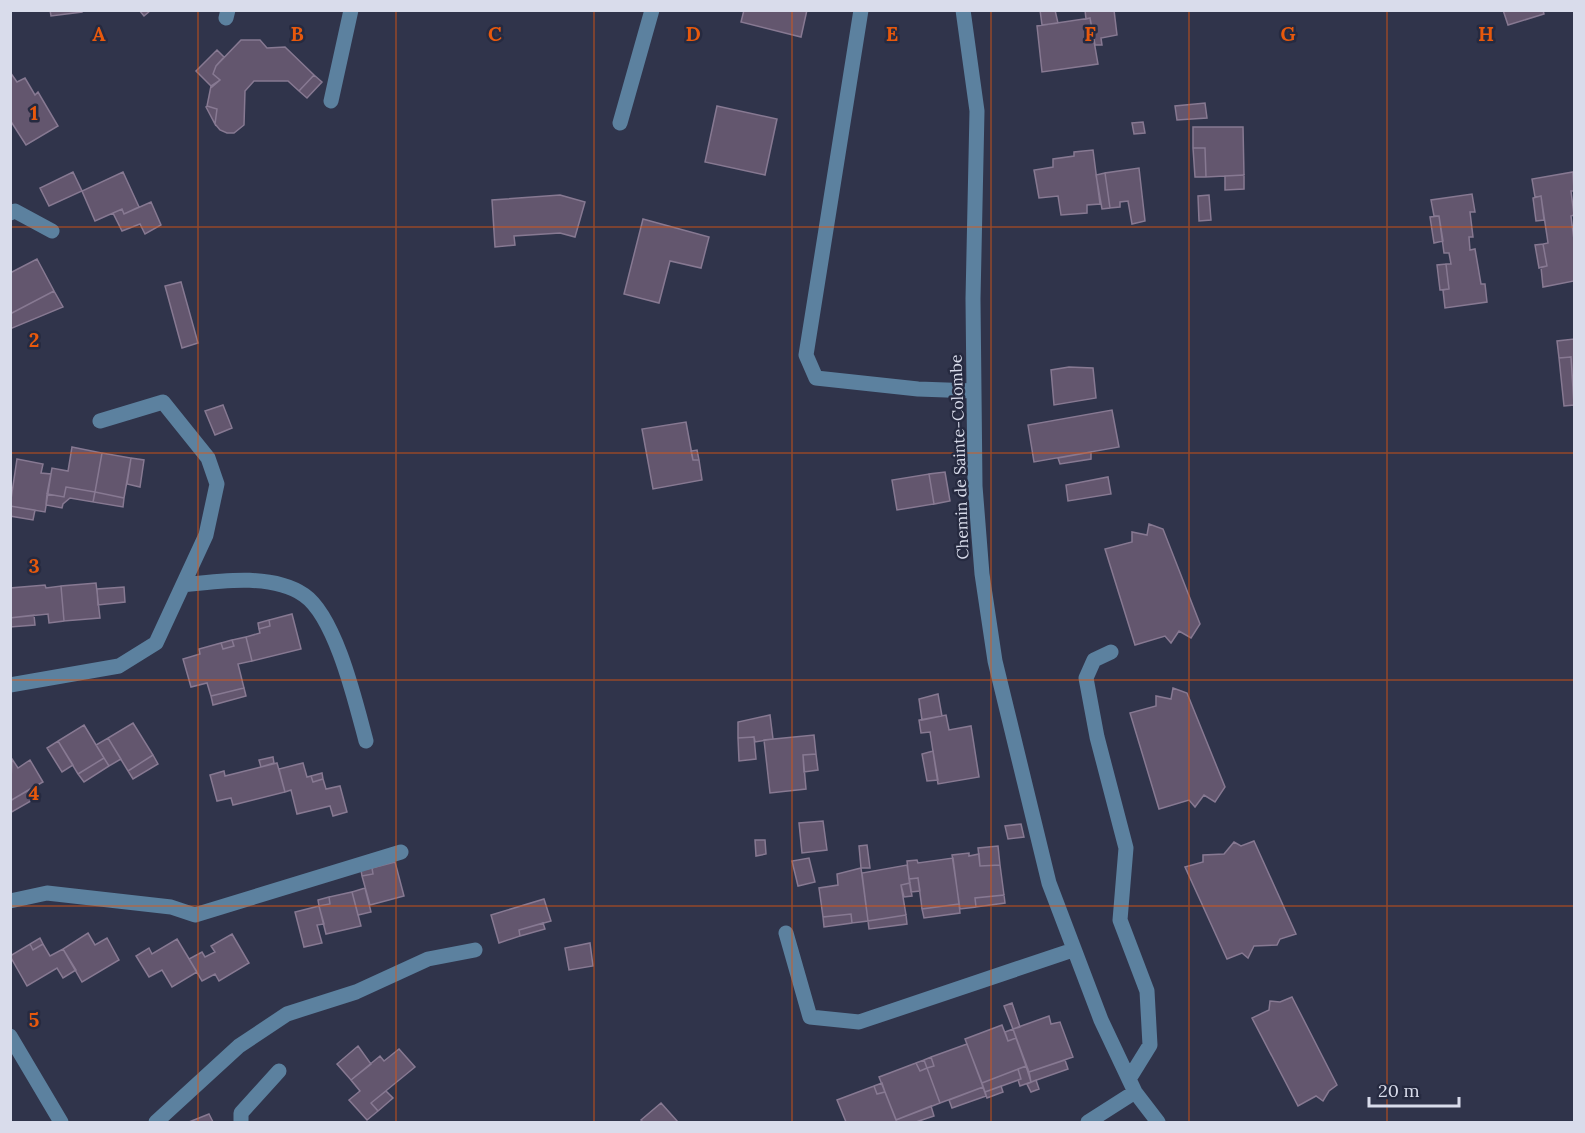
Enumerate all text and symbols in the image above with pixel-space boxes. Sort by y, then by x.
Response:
text: A [92,21,106,46]
text: B [290,21,304,46]
text: C [488,21,502,46]
text: D [685,21,701,46]
text: E [886,21,898,46]
text: F [1084,21,1096,46]
text: G [1280,21,1296,46]
text: H [1478,21,1494,46]
text: 1 [30,100,38,125]
text: 2 [29,327,39,352]
street label: Chemin de Sainte-Colombe [945,354,973,560]
text: 3 [28,553,40,578]
text: 4 [29,780,40,805]
text: 5 [29,1007,40,1032]
scale bar [1369,1070,1459,1108]
text: 20 m [1378,1079,1420,1102]

